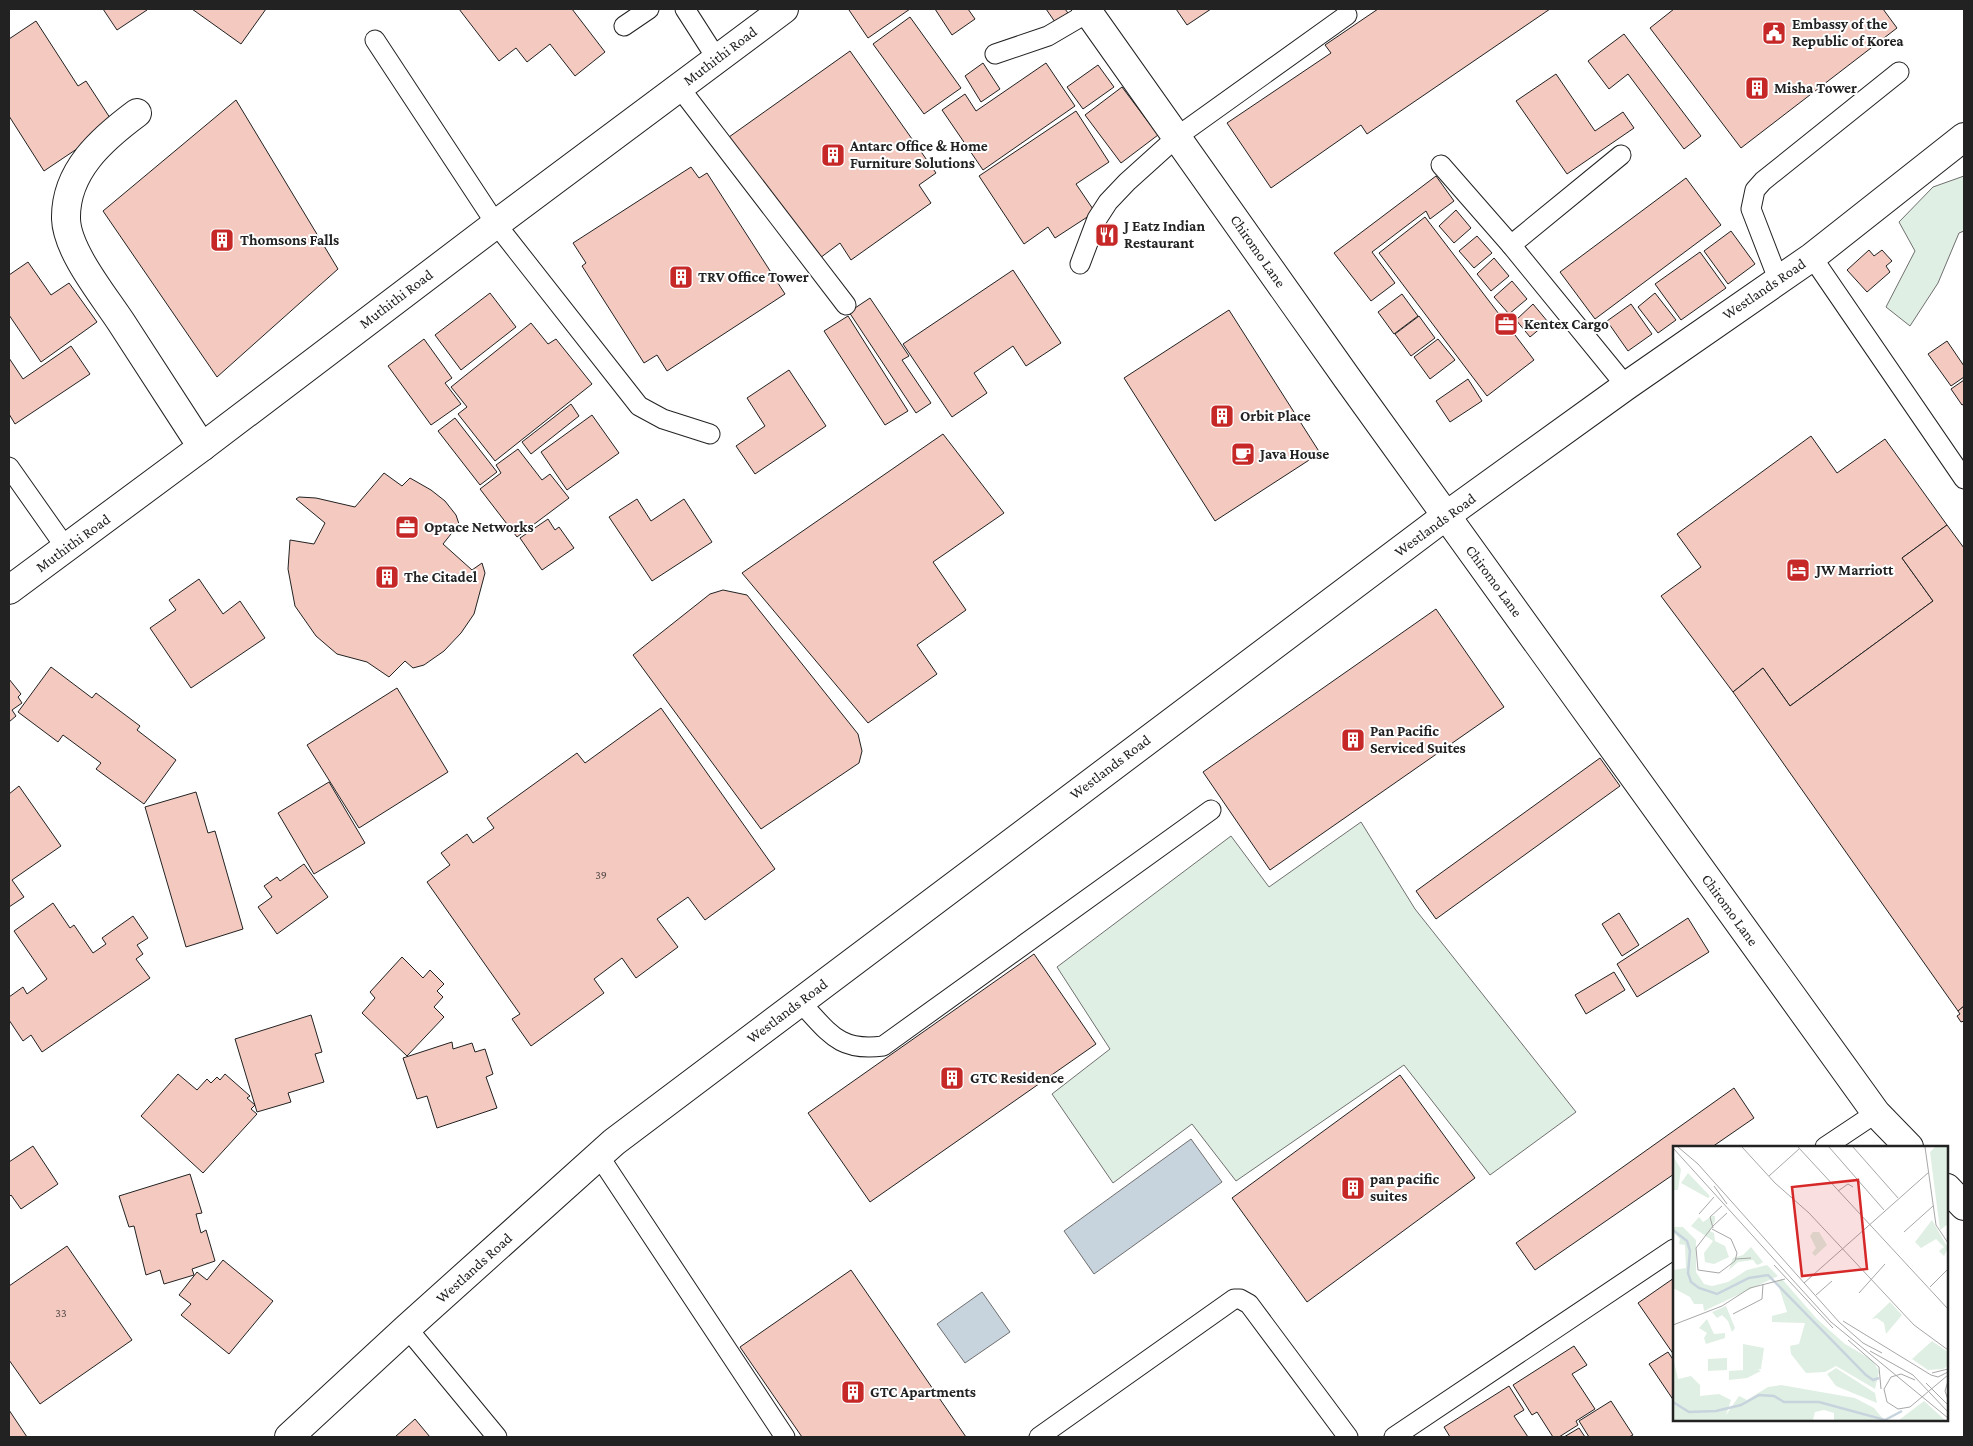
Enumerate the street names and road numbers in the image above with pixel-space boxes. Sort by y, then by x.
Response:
street label: Muthithi Road [680,23,760,89]
street label: Chiromo Lane [1227,212,1289,291]
street label: Westlands Road [1720,255,1809,323]
street label: Muthithi Road [356,266,436,332]
street label: Westlands Road [1391,490,1479,560]
street label: Muthithi Road [33,511,113,575]
street label: Chiromo Lane [1463,542,1526,620]
street label: Westlands Road [1067,732,1153,802]
street label: Chiromo Lane [1699,871,1762,949]
street label: Westlands Road [744,976,830,1046]
street label: Westlands Road [433,1230,515,1306]

